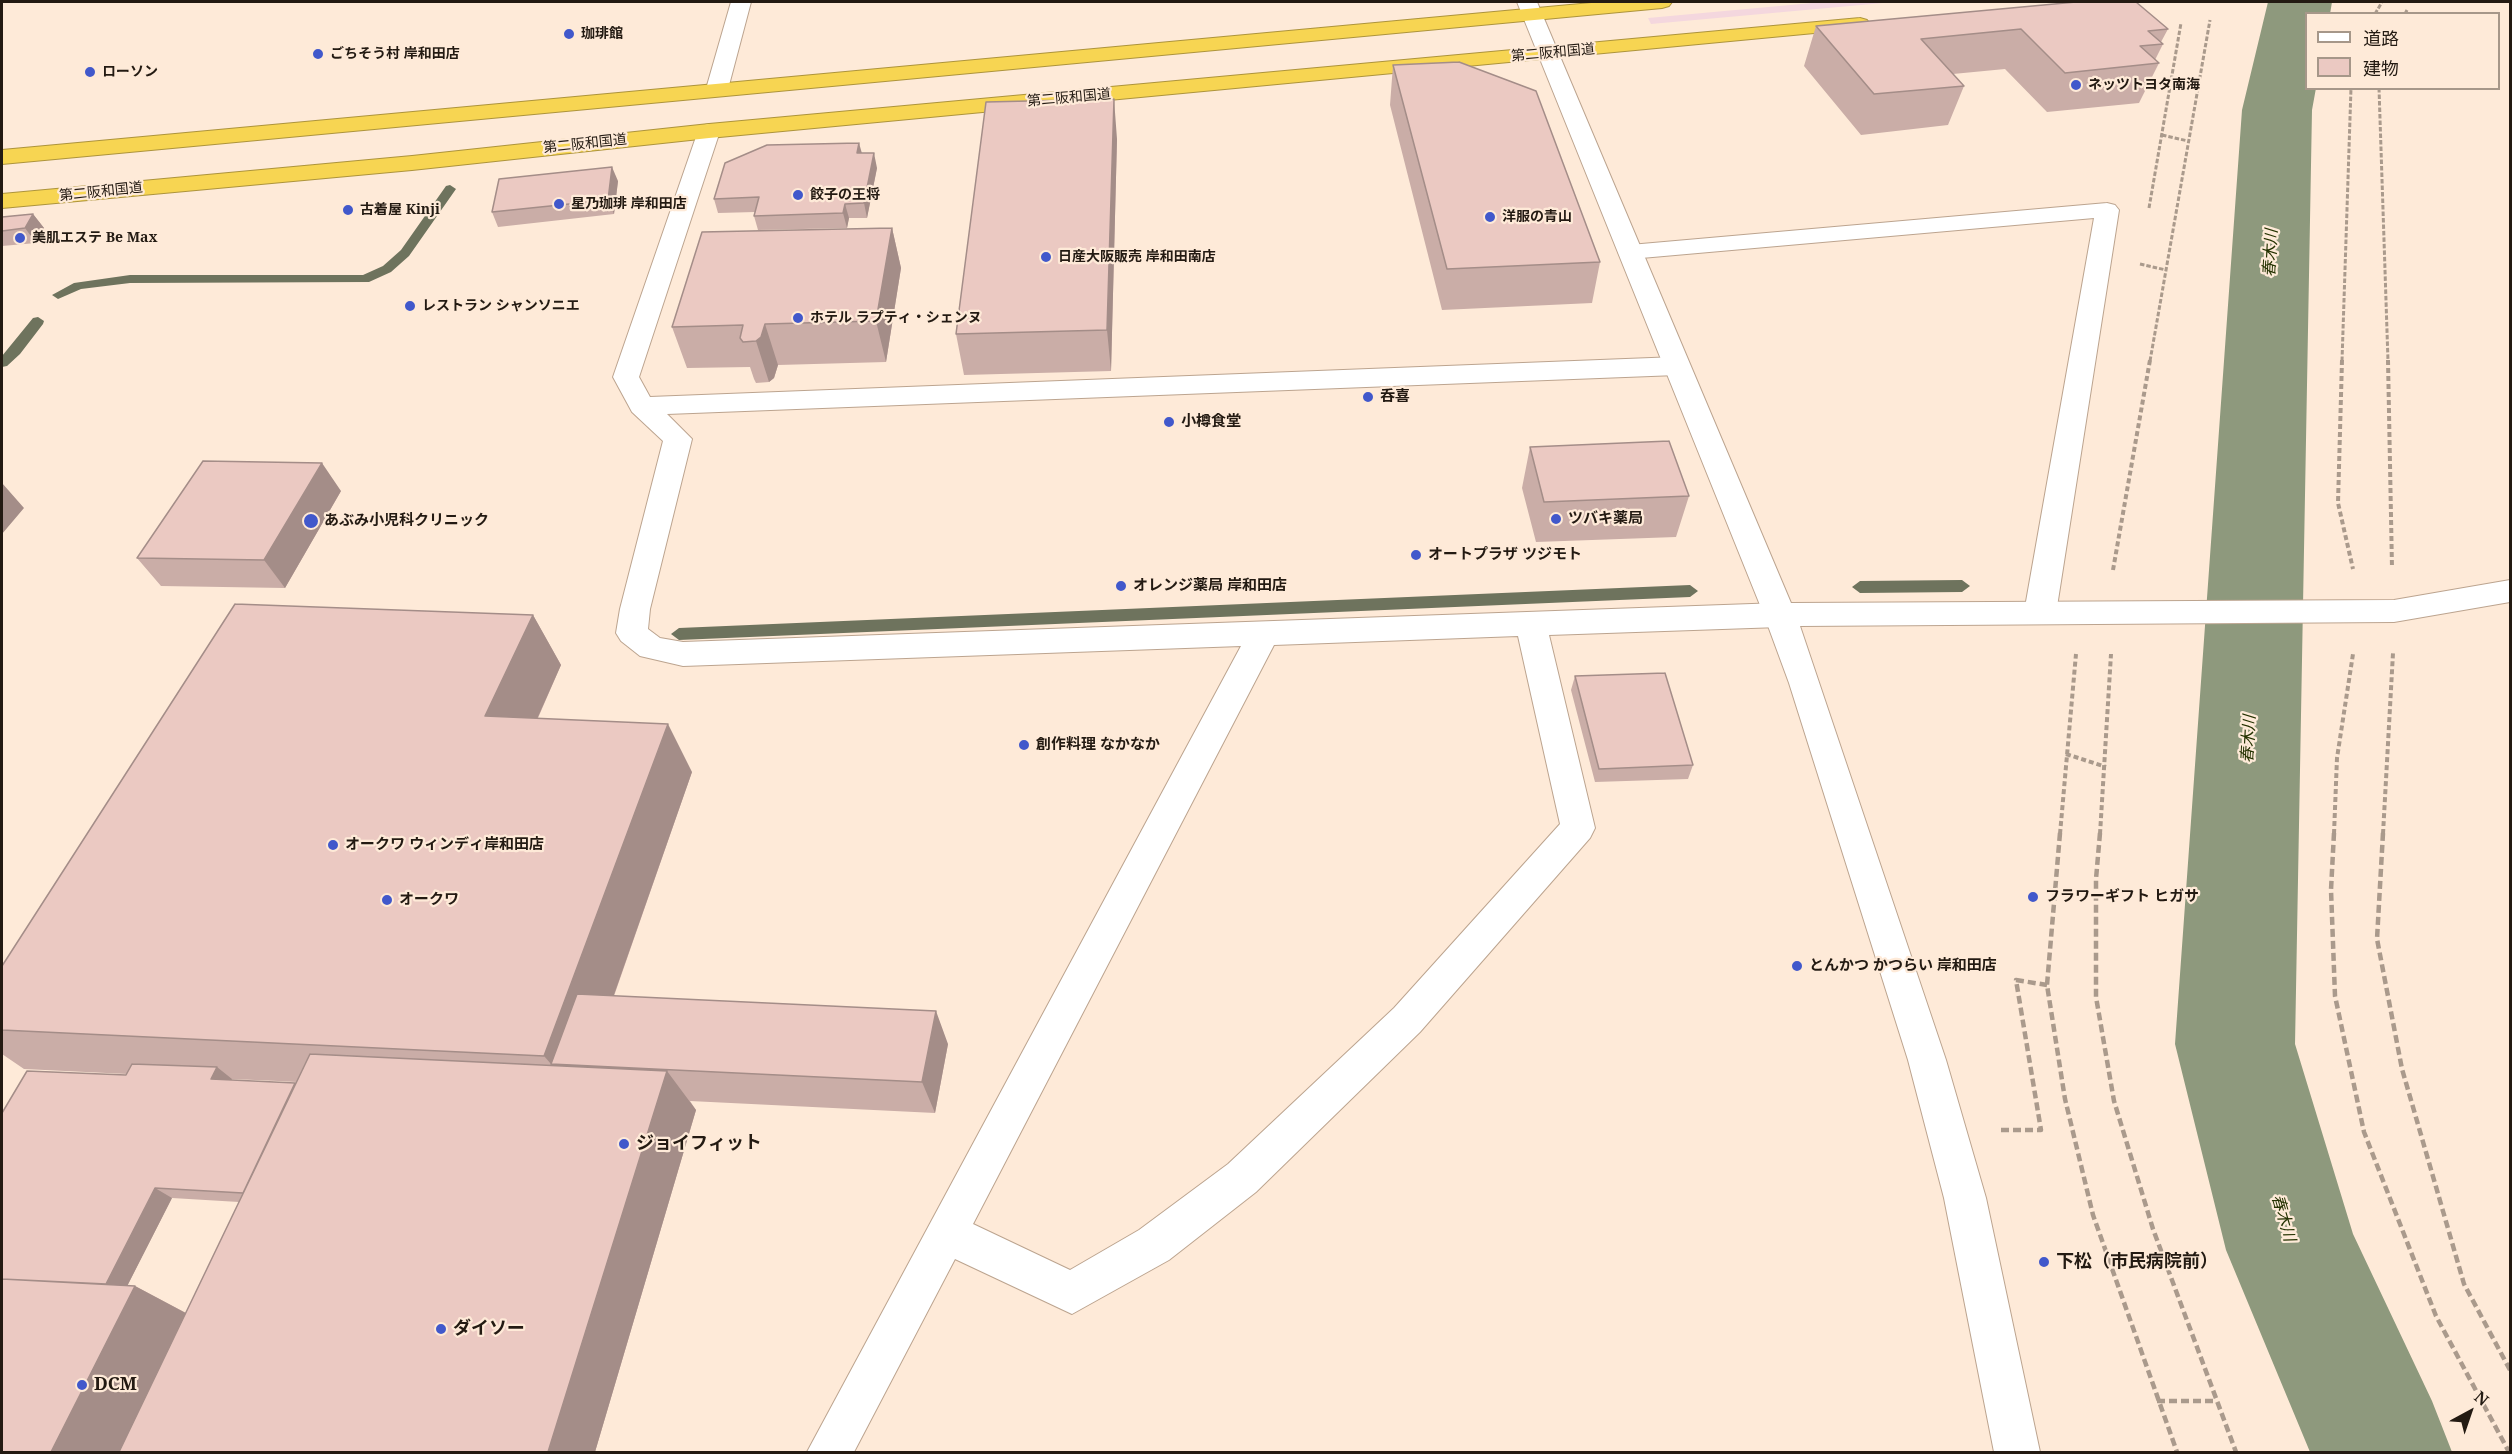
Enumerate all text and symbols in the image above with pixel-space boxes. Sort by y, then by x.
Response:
legend [2305,12,2500,90]
place label: 珈琲館 [581,26,623,42]
text: 道路 [2363,26,2399,50]
marker: 珈琲館 [562,27,576,41]
street label: 第二阪和国道 [1510,41,1596,65]
place label: ごちそう村 岸和田店 [330,46,460,62]
marker: ごちそう村 岸和田店 [311,47,325,61]
text: 建物 [2363,56,2399,80]
place label: ローソン [102,64,158,80]
marker: ローソン [83,65,97,79]
place label: ネッツトヨタ南海 [2088,77,2200,93]
marker: ネッツトヨタ南海 [2069,78,2083,92]
street label: 第二阪和国道 [1026,86,1112,110]
street label: 第二阪和国道 [542,131,628,157]
street label: 第二阪和国道 [58,179,144,205]
place label: 餃子の王将 [810,187,880,203]
marker: 餃子の王将 [791,188,805,202]
place label: 星乃珈琲 岸和田店 [571,196,687,212]
marker: 星乃珈琲 岸和田店 [552,197,566,211]
place label: 古着屋 Kinji [360,202,440,218]
marker: 古着屋 Kinji [341,203,355,217]
place label: 洋服の青山 [1502,209,1572,225]
marker: 洋服の青山 [1483,210,1497,224]
water label: 春木川 [2260,229,2282,277]
place label: 美肌エステ Be Max [32,230,157,246]
marker: 美肌エステ Be Max [13,231,27,245]
place label: 日産大阪販売 岸和田南店 [1058,249,1216,265]
marker: 日産大阪販売 岸和田南店 [1039,250,1053,264]
place label: レストラン シャンソニエ [422,298,580,314]
marker: レストラン シャンソニエ [403,299,417,313]
place label: ホテル ラプティ・シェンヌ [810,310,982,326]
marker: ホテル ラプティ・シェンヌ [791,311,805,325]
place label: 呑喜 [1380,388,1410,406]
marker: 呑喜 [1361,390,1375,404]
place label: 小樽食堂 [1181,413,1241,431]
marker: 小樽食堂 [1162,415,1176,429]
place label: ツバキ薬局 [1568,510,1643,528]
marker: あぶみ小児科クリニック [302,512,320,530]
place label: あぶみ小児科クリニック [324,512,489,530]
marker: ツバキ薬局 [1549,512,1563,526]
place label: オートプラザ ツジモト [1428,546,1582,564]
marker: オートプラザ ツジモト [1409,548,1423,562]
place label: オレンジ薬局 岸和田店 [1133,577,1287,595]
marker: オレンジ薬局 岸和田店 [1114,579,1128,593]
water label: 春木川 [2238,715,2260,763]
place label: 創作料理 なかなか [1036,736,1160,754]
marker: 創作料理 なかなか [1017,738,1031,752]
place label: オークワ ウィンディ岸和田店 [345,836,544,854]
marker: オークワ ウィンディ岸和田店 [326,838,340,852]
place label: フラワーギフト ヒガサ [2045,888,2199,906]
marker: フラワーギフト ヒガサ [2026,890,2040,904]
place label: オークワ [399,891,459,909]
marker: オークワ [380,893,394,907]
place label: とんかつ かつらい 岸和田店 [1809,957,1997,975]
marker: とんかつ かつらい 岸和田店 [1790,959,1804,973]
place label: ジョイフィット [636,1133,762,1155]
marker: ジョイフィット [617,1137,631,1151]
water label: 春木川 [2267,1192,2299,1244]
place label: 下松（市民病院前） [2056,1251,2218,1273]
marker: 下松（市民病院前） [2037,1255,2051,1269]
place label: ダイソー [453,1318,525,1340]
marker: ダイソー [434,1322,448,1336]
place label: DCM [94,1374,137,1396]
marker: DCM [75,1378,89,1392]
north arrow [2440,1382,2500,1442]
text: N [2470,1386,2493,1411]

